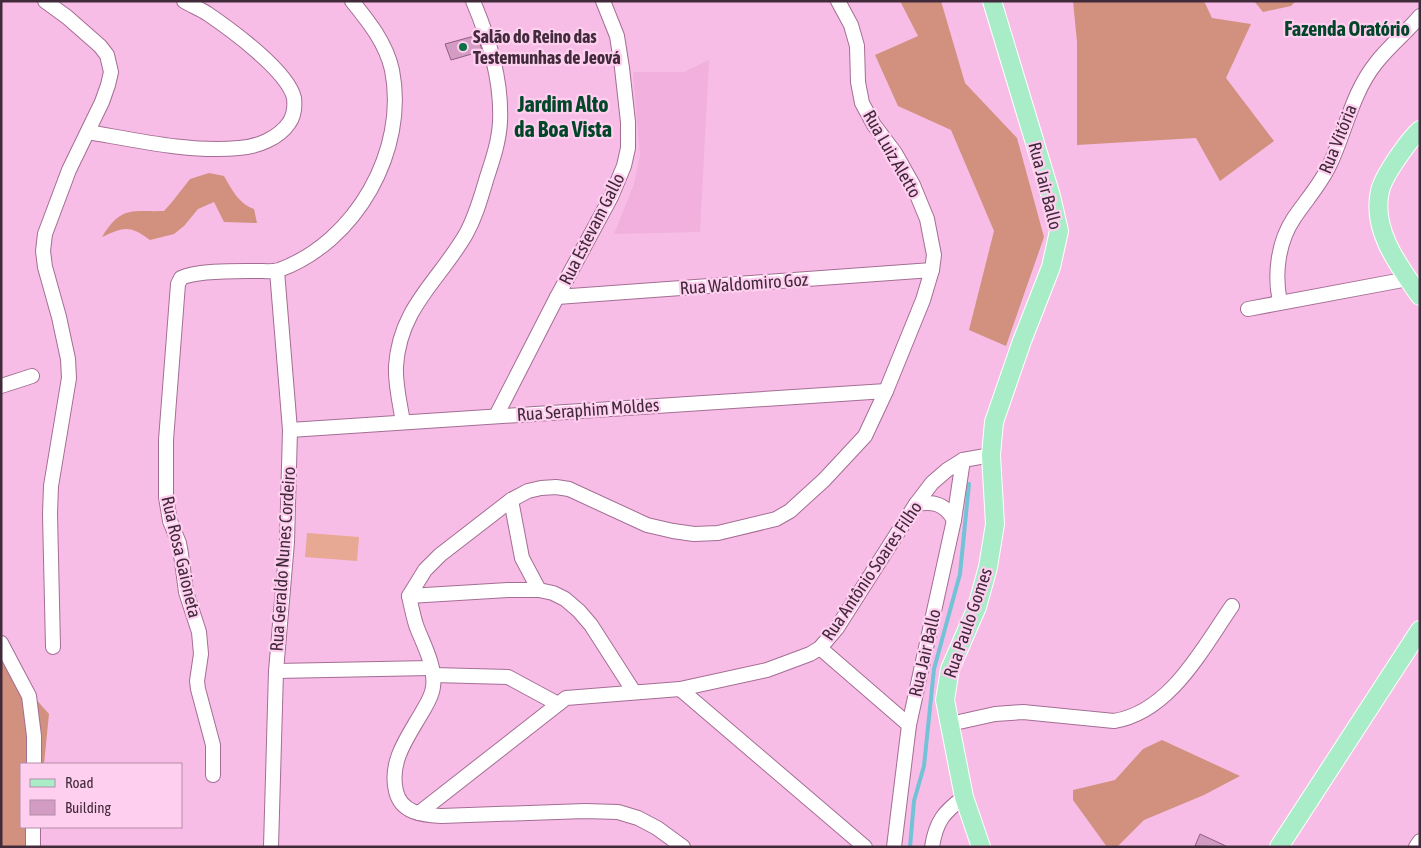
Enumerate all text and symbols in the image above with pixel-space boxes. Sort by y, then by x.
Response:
district label: Fazenda Oratório [1284,17,1410,40]
place label: Salão do Reino das Testemunhas de Jeová [473,26,621,68]
marker: Salão do Reino das Testemunhas de Jeová [457,41,469,53]
district label: Jardim Alto da Boa Vista [514,91,612,142]
street label: Rua Vitória [1314,101,1361,176]
street label: Rua Luiz Aletto [859,106,926,201]
street label: Rua Jair Ballo [1024,140,1066,232]
street label: Rua Estevam Gallo [554,170,629,288]
street label: Rua Waldomiro Goz [679,269,809,298]
street label: Rua Seraphim Moldes [516,394,660,425]
street label: Rua Geraldo Nunes Cordeiro [266,466,299,652]
street label: Rua Rosa Gaioneta [157,494,206,620]
street label: Rua Antônio Soares Filho [817,497,926,644]
street label: Rua Paulo Gomes [939,565,996,681]
street label: Rua Jair Ballo [904,607,945,699]
legend [20,763,182,828]
text: Road [65,774,94,791]
text: Building [65,799,111,816]

